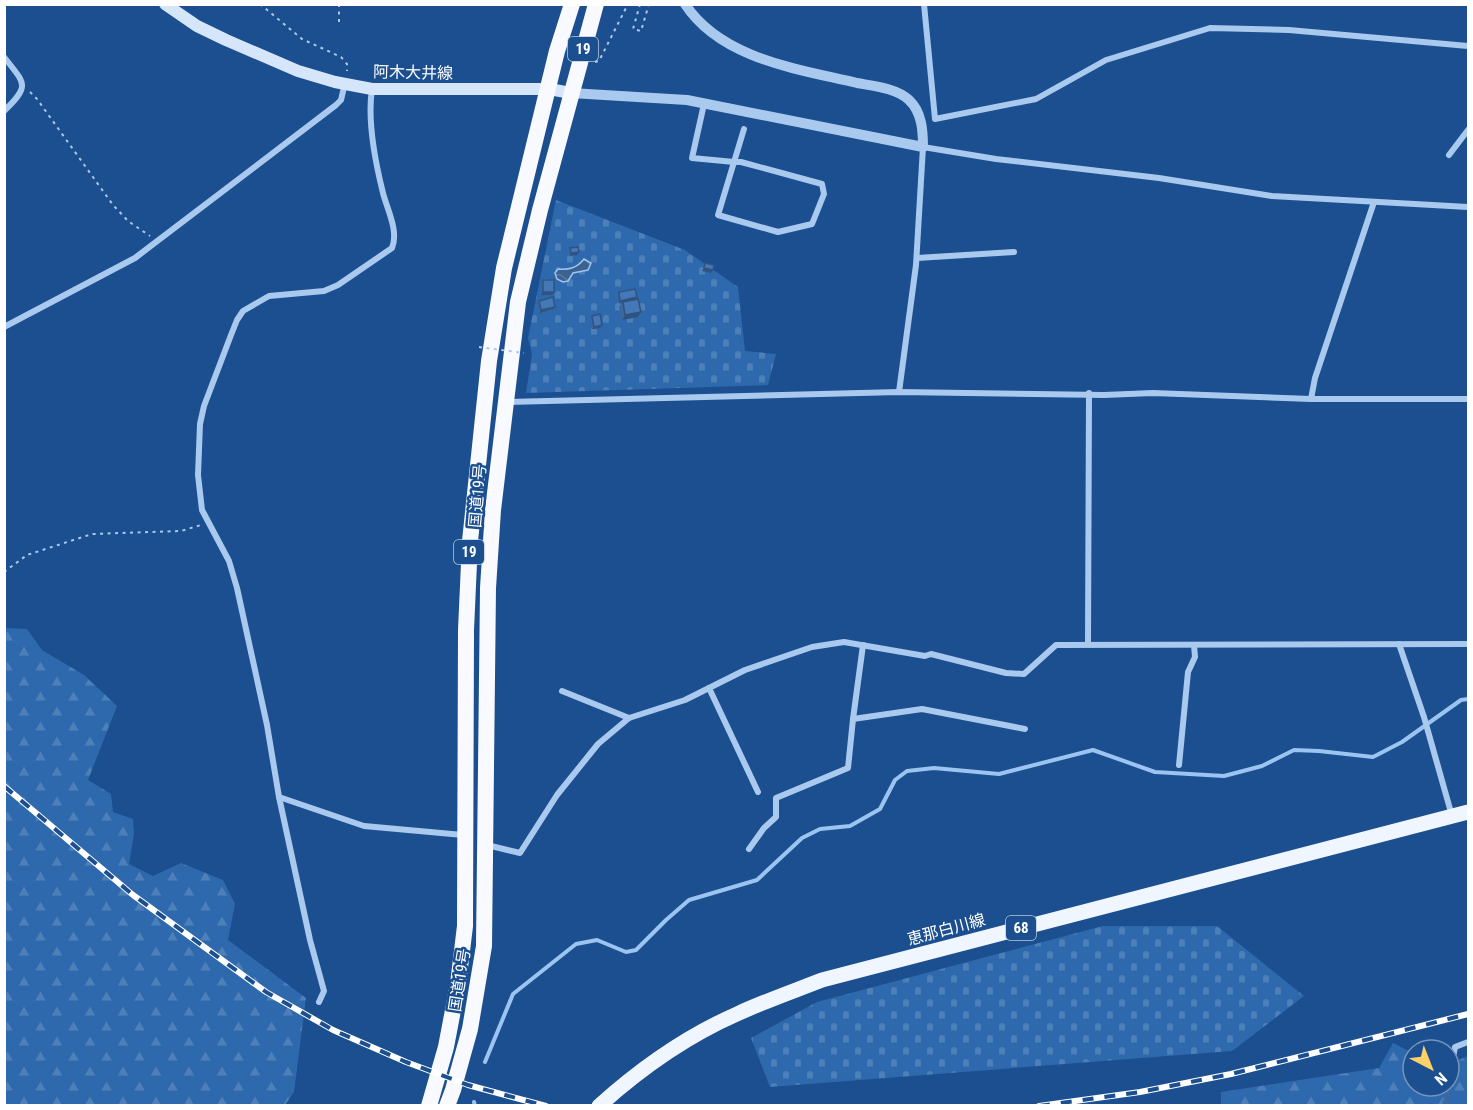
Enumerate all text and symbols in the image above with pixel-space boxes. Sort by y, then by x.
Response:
road number: 19 [568,37,598,61]
street label: 阿木大井線 [373,62,453,83]
street label: 国道19号 [465,463,490,529]
road number: 19 [454,540,484,564]
street label: 恵那白川線 [905,910,987,949]
road number: 68 [1006,916,1036,940]
street label: 国道19号 [445,947,474,1013]
north arrow [1401,1038,1461,1098]
text: N [1431,1068,1451,1089]

